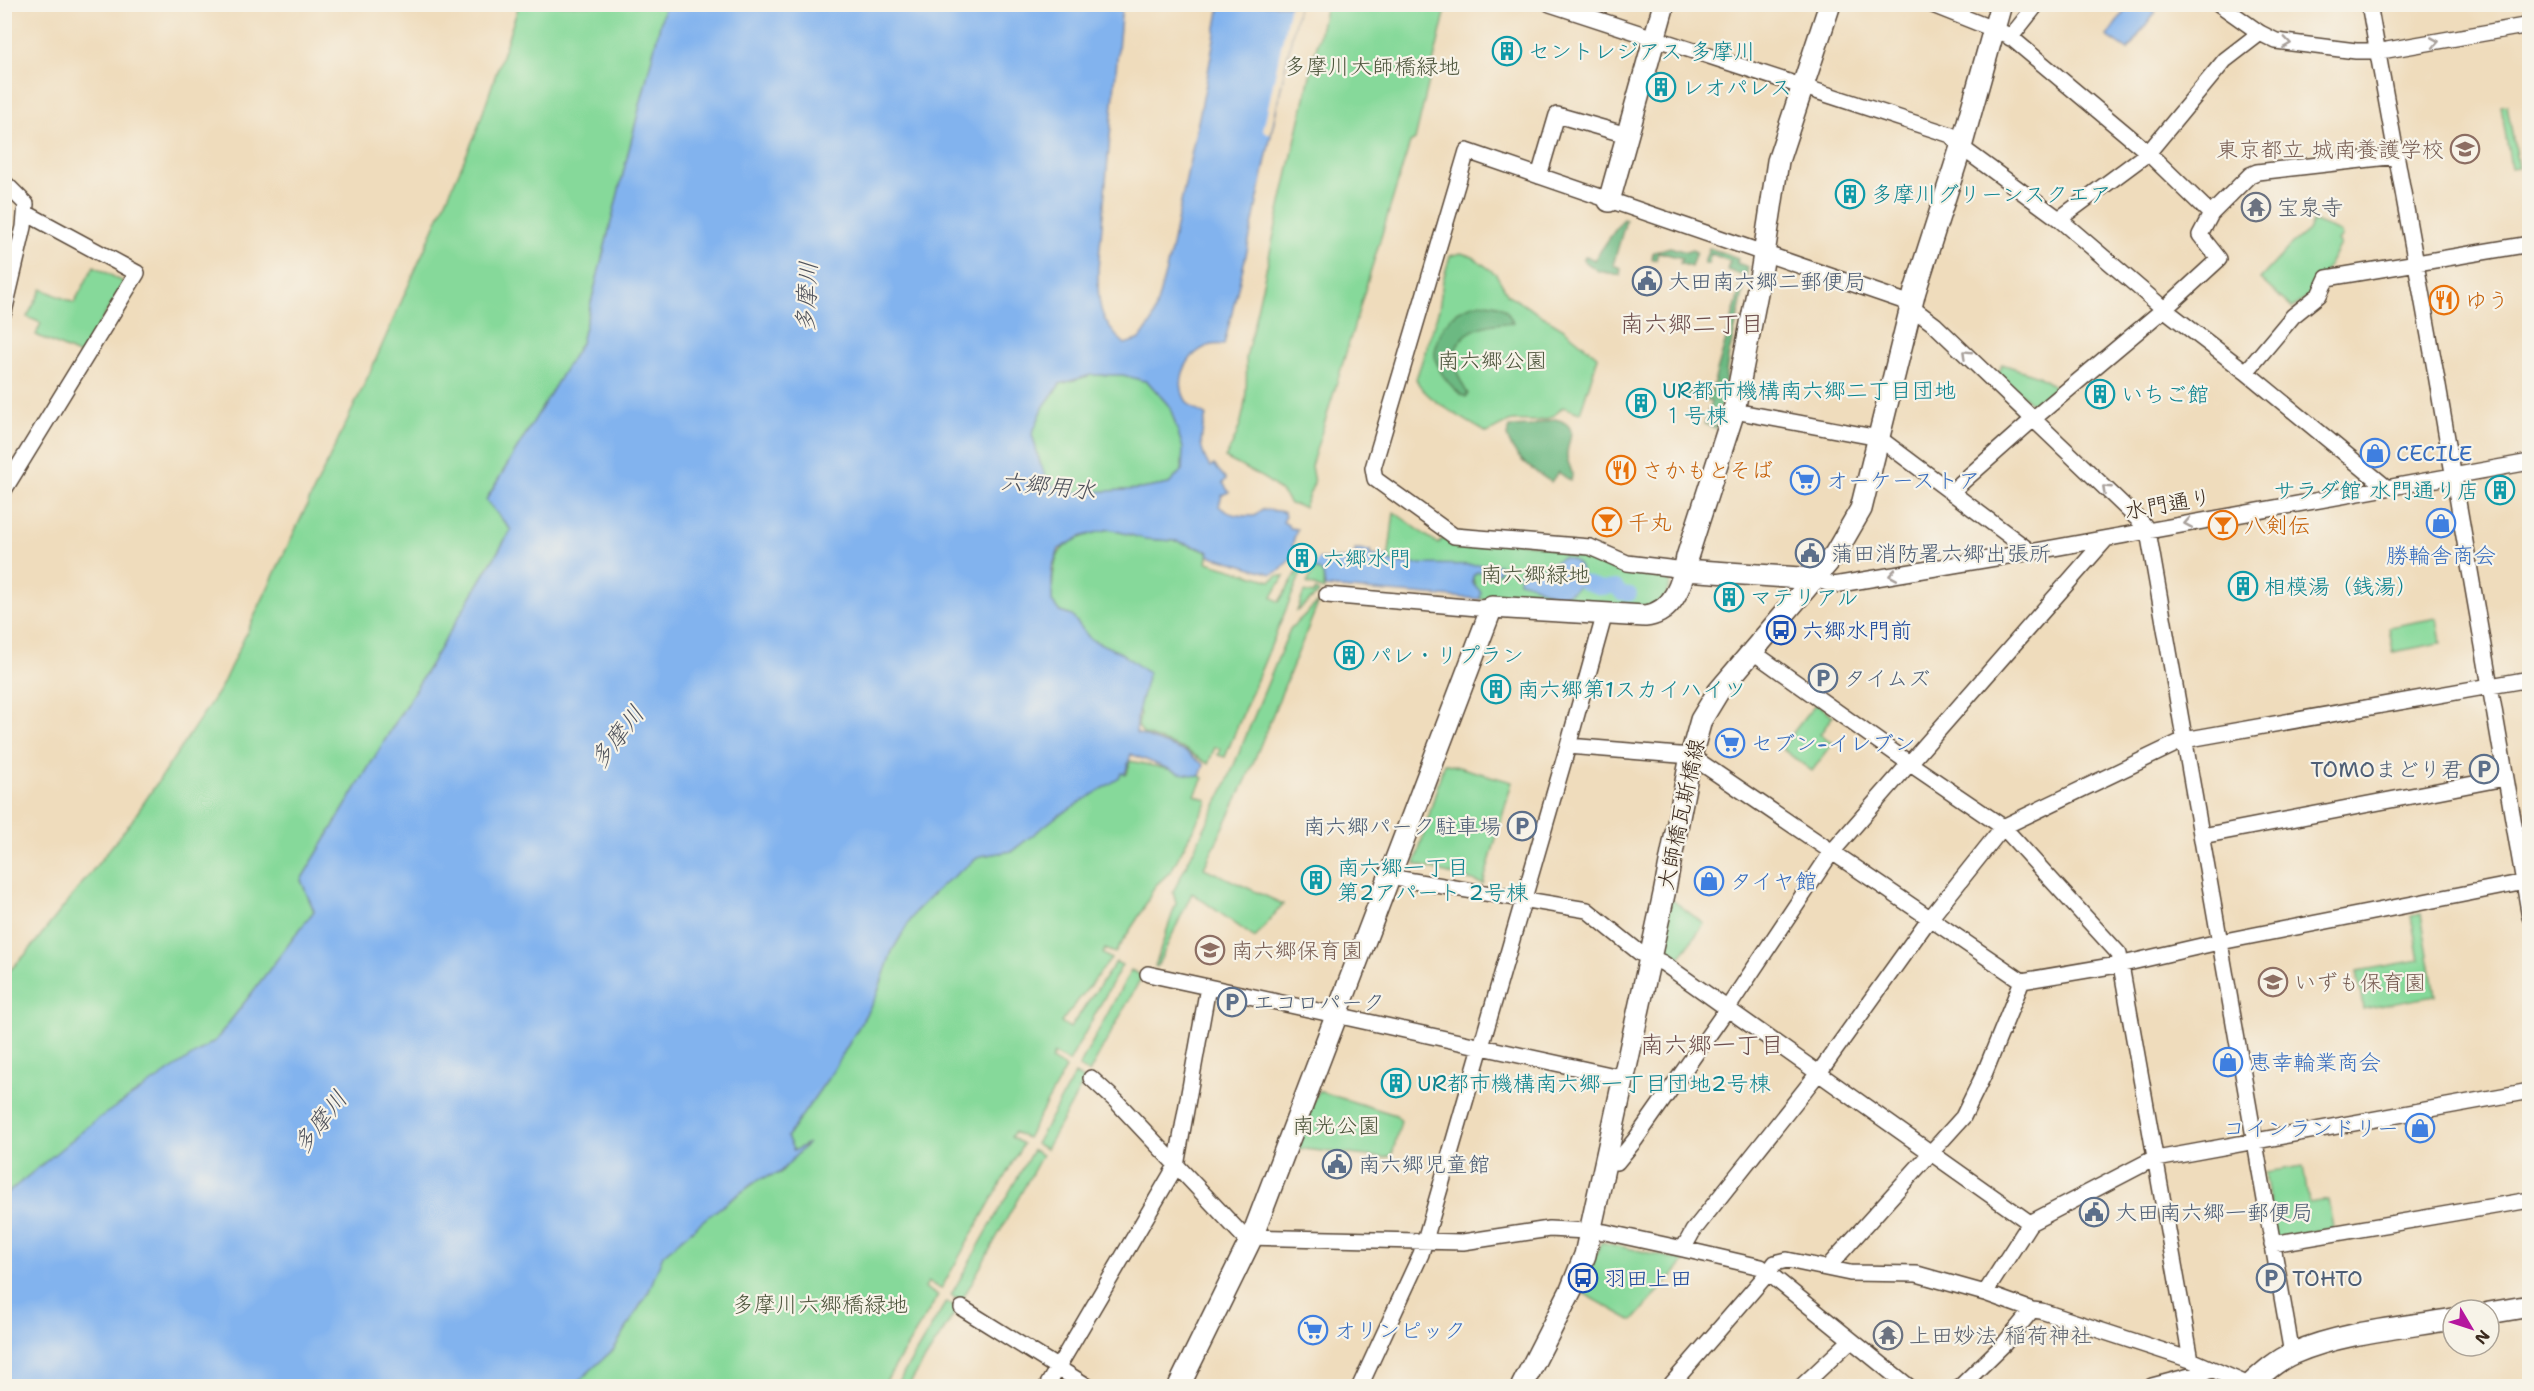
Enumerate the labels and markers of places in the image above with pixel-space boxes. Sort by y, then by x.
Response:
building icon: セントレジアス 多摩川 [1491,35,1523,67]
place label: セントレジアス 多摩川 [1528,37,1756,66]
building icon: レオパレス [1645,71,1677,103]
place label: レオパレス [1682,73,1792,102]
school or university icon: 東京都立 城南養護学校 [2449,133,2481,165]
place label: 東京都立 城南養護学校 [2216,135,2444,164]
building icon: 多摩川グリーンスクエア [1834,178,1866,210]
place label: 多摩川グリーンスクエア [1871,180,2112,209]
temple icon: 宝泉寺 [2240,191,2272,223]
place label: 宝泉寺 [2277,193,2343,222]
public building icon: 大田南六郷二郵便局 [1631,265,1663,297]
place label: 大田南六郷二郵便局 [1668,267,1866,296]
restaurant icon: ゆう [2428,284,2460,316]
place label: ゆう [2465,286,2509,315]
place label: UR都市機構南六郷二丁目団地 １号棟 [1662,376,1956,430]
building icon: いちご館 [2084,378,2116,410]
place label: いちご館 [2121,380,2209,409]
building icon: UR都市機構南六郷二丁目団地 １号棟 [1625,387,1657,419]
shop icon: CECILE [2359,437,2391,469]
place label: CECILE [2396,439,2472,468]
restaurant icon: さかもとそば [1605,454,1637,486]
place label: さかもとそば [1642,456,1774,485]
supermarket icon: オーケーストア [1789,464,1821,496]
place label: オーケーストア [1826,466,1980,495]
building icon: サラダ館 水門通り店 [2484,474,2516,506]
place label: サラダ館 水門通り店 [2273,476,2479,505]
bar icon: 千丸 [1591,506,1623,538]
shop icon: 勝輪舎商会 [2425,507,2457,539]
place label: 千丸 [1628,508,1672,537]
bar icon: 八剣伝 [2207,509,2239,541]
place label: 八剣伝 [2244,511,2310,540]
public building icon: 蒲田消防署六郷出張所 [1794,537,1826,569]
place label: 蒲田消防署六郷出張所 [1831,539,2051,568]
place label: 勝輪舎商会 [2386,541,2496,570]
building icon: 六郷水門 [1286,542,1318,574]
place label: 六郷水門 [1323,544,1411,573]
building icon: 相模湯（銭湯） [2227,570,2259,602]
place label: 相模湯（銭湯） [2264,572,2418,601]
building icon: マテリアル [1713,581,1745,613]
place label: マテリアル [1750,583,1859,612]
bus stop icon: 六郷水門前 [1765,614,1797,646]
place label: 六郷水門前 [1802,616,1912,645]
building icon: パレ・リプラン [1333,639,1365,671]
place label: パレ・リプラン [1370,641,1524,670]
parking icon: タイムズ [1807,662,1839,694]
place label: タイムズ [1844,664,1930,693]
building icon: 南六郷第1スカイハイツ [1480,673,1512,705]
place label: 南六郷第1スカイハイツ [1517,675,1746,704]
supermarket icon: セブン-イレブン [1714,727,1746,759]
place label: セブン-イレブン [1751,729,1916,758]
parking icon: TOMOまどり君 [2468,753,2500,785]
place label: TOMOまどり君 [2310,755,2463,784]
parking icon: 南六郷パーク駐車場 [1506,810,1538,842]
place label: 南六郷パーク駐車場 [1303,812,1501,841]
place label: 南六郷一丁目 第2アパート 2号棟 [1337,853,1528,907]
building icon: 南六郷一丁目 第2アパート 2号棟 [1300,864,1332,896]
shop icon: タイヤ館 [1693,865,1725,897]
place label: タイヤ館 [1730,867,1817,896]
school or university icon: 南六郷保育園 [1194,934,1226,966]
place label: 南六郷保育園 [1231,936,1363,965]
school or university icon: いずも保育園 [2257,966,2289,998]
place label: いずも保育園 [2294,968,2426,997]
parking icon: エコロパーク [1216,986,1248,1018]
place label: エコロパーク [1253,988,1385,1017]
shop icon: 恵幸輪業商会 [2212,1046,2244,1078]
place label: 恵幸輪業商会 [2249,1048,2381,1077]
building icon: UR都市機構南六郷一丁目団地2号棟 [1380,1067,1412,1099]
place label: UR都市機構南六郷一丁目団地2号棟 [1417,1069,1770,1098]
shop icon: コインランドリー [2404,1112,2436,1144]
place label: コインランドリー [2223,1114,2399,1143]
public building icon: 南六郷児童館 [1321,1148,1353,1180]
place label: 南六郷児童館 [1358,1150,1490,1179]
public building icon: 大田南六郷一郵便局 [2078,1196,2110,1228]
place label: 大田南六郷一郵便局 [2115,1198,2313,1227]
bus stop icon: 羽田上田 [1567,1262,1599,1294]
parking icon: TOHTO [2255,1262,2287,1294]
place label: 羽田上田 [1604,1264,1692,1293]
place label: TOHTO [2292,1264,2363,1293]
supermarket icon: オリンピック [1297,1314,1329,1346]
place label: オリンピック [1334,1316,1466,1345]
temple icon: 上田妙法 稲荷神社 [1872,1319,1904,1351]
place label: 上田妙法 稲荷神社 [1909,1321,2093,1350]

